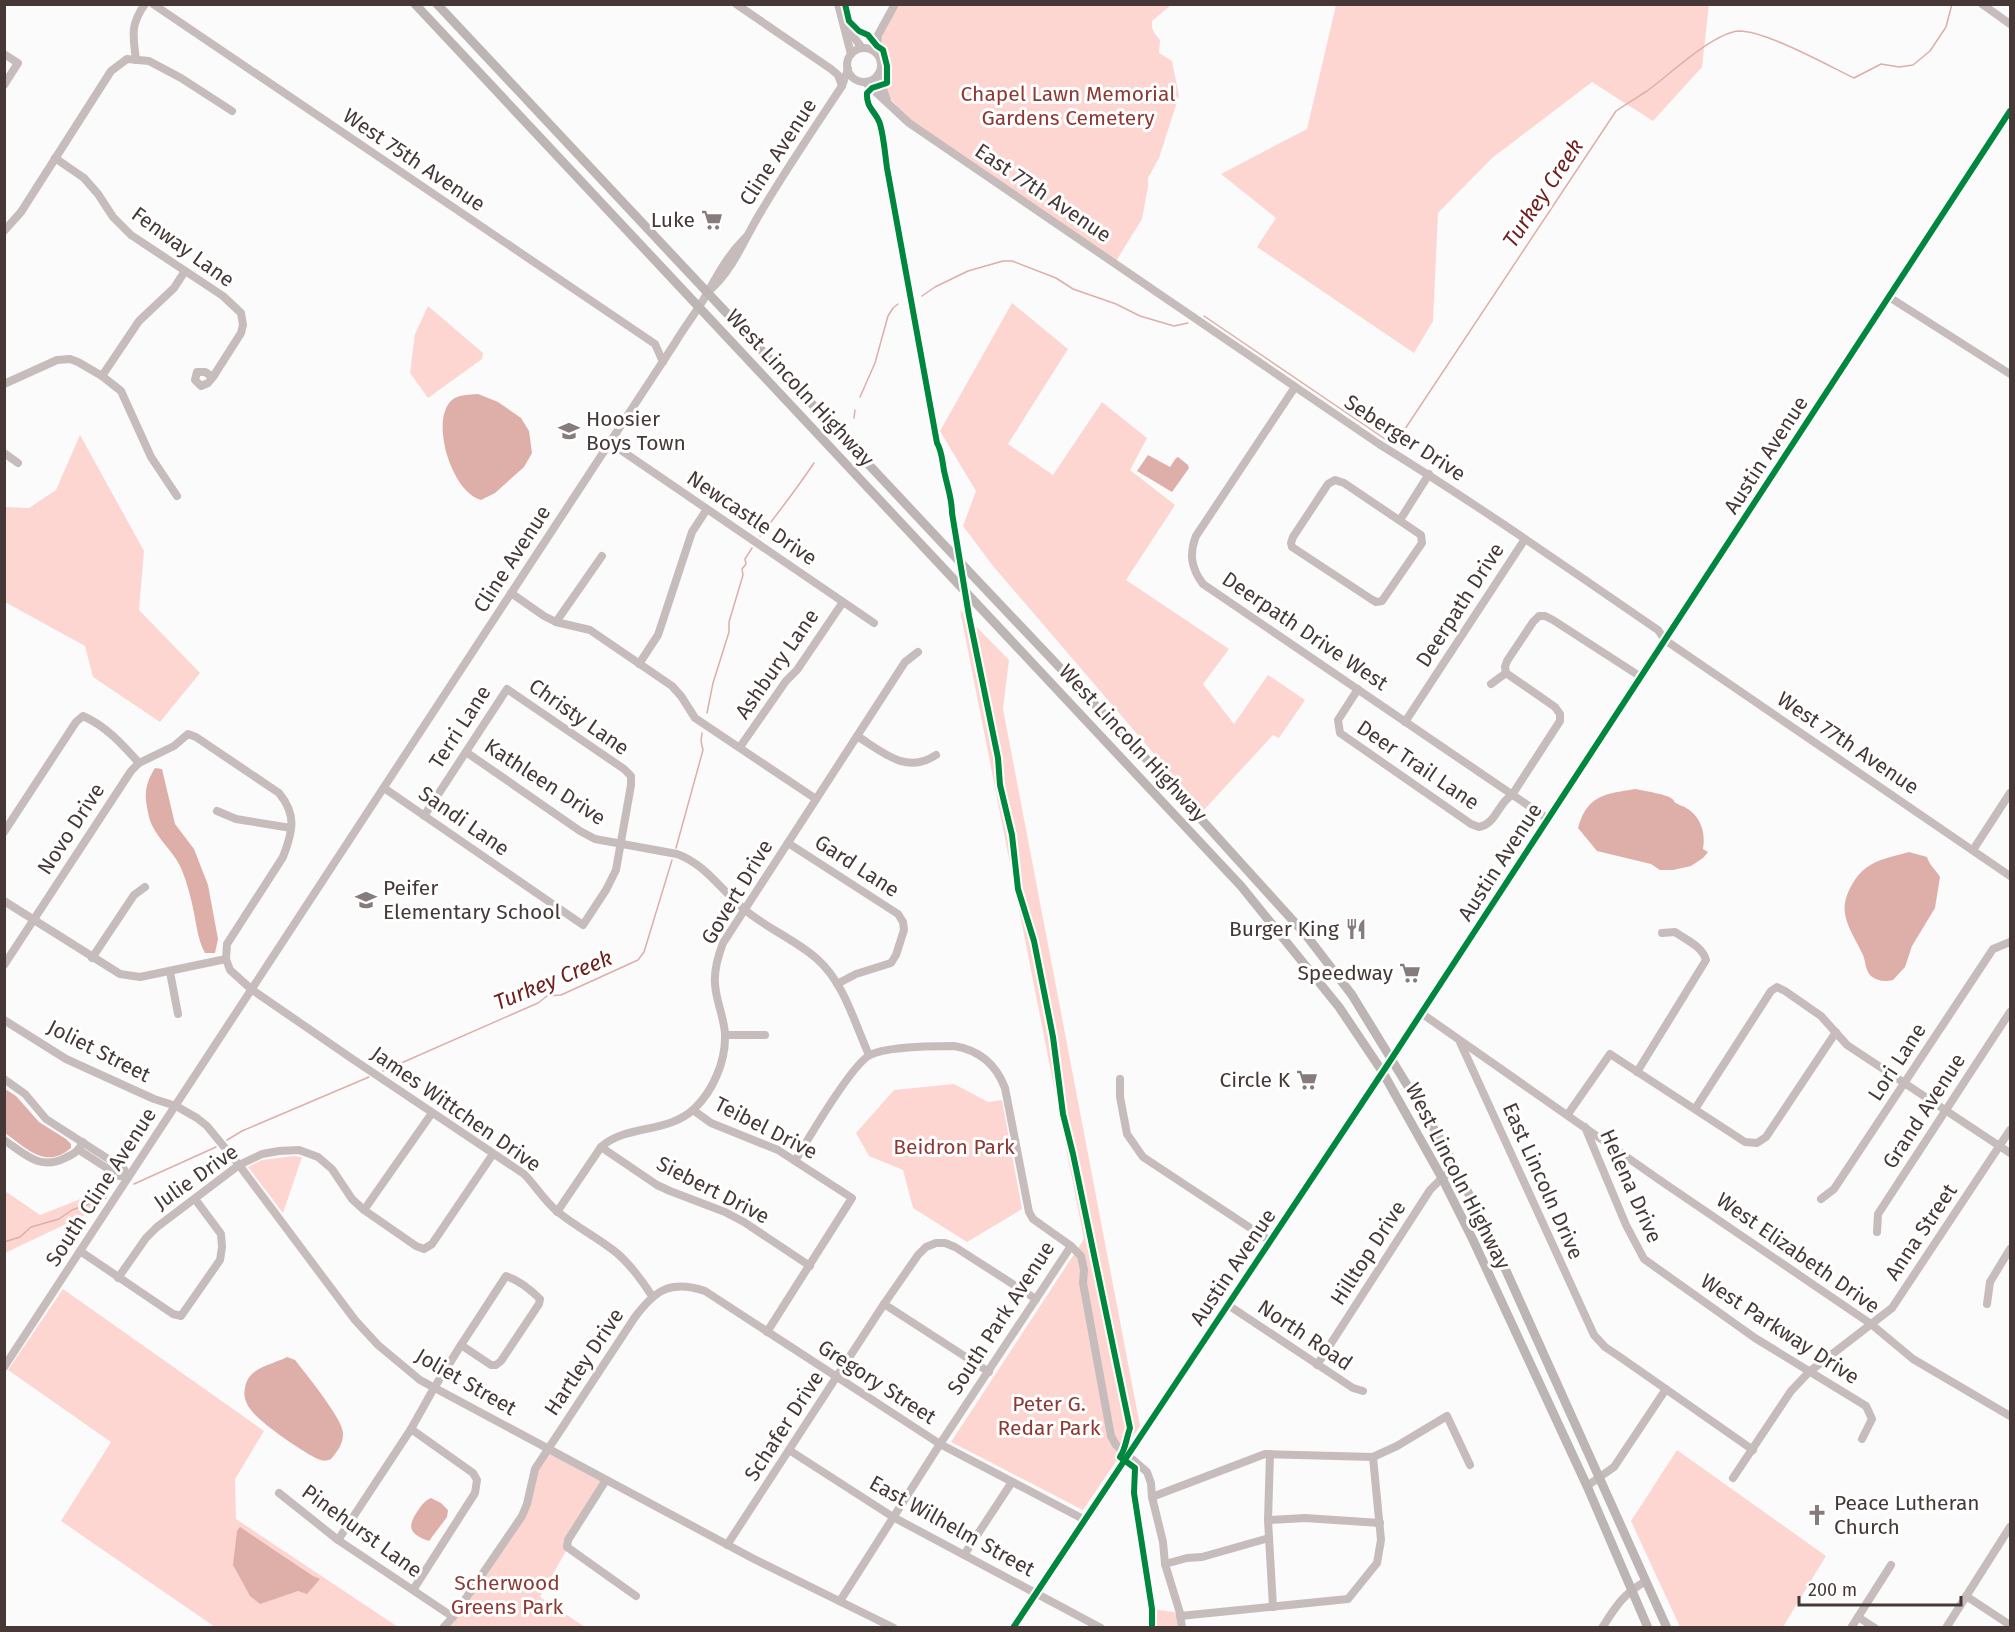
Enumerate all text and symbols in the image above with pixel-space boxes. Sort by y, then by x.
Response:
park label: Chapel Lawn Memorial Gardens Cemetery [961,81,1175,131]
street label: Cline Avenue [734,93,822,211]
street label: West 75th Avenue [338,103,490,217]
water label: Turkey Creek [1497,134,1589,252]
street label: East 77th Avenue [970,138,1116,248]
street label: Fenway Lane [127,201,239,293]
place label: Luke [651,207,695,233]
supermarket icon: Luke [700,208,724,232]
street label: West Lincoln Highway [720,304,880,473]
street label: Seberger Drive [1339,389,1471,487]
street label: Austin Avenue [1718,391,1814,519]
place label: Hoosier Boys Town [586,406,686,456]
school or university icon: Hoosier Boys Town [557,419,581,443]
street label: Newcastle Drive [682,465,822,571]
street label: Cline Avenue [468,500,556,618]
street label: Deerpath Drive [1410,538,1510,672]
street label: Deerpath Drive West [1217,566,1393,696]
street label: Ashbury Lane [730,604,824,724]
street label: West Lincoln Highway [1053,659,1213,828]
street label: Christy Lane [524,673,634,761]
street label: Terri Lane [423,680,497,774]
street label: West 77th Avenue [1772,686,1924,800]
street label: Deer Trail Lane [1352,714,1484,816]
street label: Kathleen Drive [479,733,611,831]
street label: Novo Drive [32,778,110,880]
street label: Sandi Lane [414,780,514,862]
street label: Austin Avenue [1452,798,1548,926]
street label: Gard Lane [810,829,904,903]
street label: Govert Drive [696,835,778,949]
place label: Peifer Elementary School [383,875,561,925]
school or university icon: Peifer Elementary School [354,888,378,912]
place label: Burger King [1229,916,1339,942]
restaurant icon: Burger King [1344,917,1368,941]
water label: Turkey Creek [490,944,616,1016]
place label: Speedway [1297,960,1394,986]
supermarket icon: Speedway [1398,961,1422,985]
street label: Joliet Street [43,1014,155,1088]
street label: Lori Lane [1862,1018,1932,1106]
street label: James Wittchen Drive [366,1041,546,1177]
street label: Grand Avenue [1877,1048,1971,1174]
place label: Circle K [1219,1067,1291,1093]
supermarket icon: Circle K [1295,1068,1319,1092]
street label: West Lincoln Highway [1400,1078,1517,1274]
street label: Teibel Drive [710,1091,822,1165]
street label: East Lincoln Drive [1497,1099,1589,1263]
street label: South Cline Avenue [40,1103,162,1271]
street label: Helena Drive [1594,1125,1668,1247]
park label: Beidron Park [893,1134,1015,1160]
street label: Julie Drive [149,1139,243,1215]
street label: Siebert Drive [652,1150,774,1230]
street label: Anna Street [1879,1179,1963,1285]
street label: West Elizabeth Drive [1711,1187,1885,1319]
street label: Hilltop Drive [1325,1196,1411,1310]
street label: Austin Avenue [1184,1204,1282,1330]
street label: South Park Avenue [942,1236,1060,1400]
street label: West Parkway Drive [1696,1268,1864,1390]
street label: North Road [1253,1294,1357,1376]
street label: Hartley Drive [539,1303,629,1421]
street label: Gregory Street [813,1334,941,1430]
street label: Joliet Street [411,1343,521,1422]
street label: Schafer Drive [739,1366,829,1486]
park label: Peter G. Redar Park [998,1391,1101,1441]
street label: East Wilhelm Street [865,1470,1040,1582]
street label: Pinehurst Lane [297,1479,427,1583]
place label: Peace Lutheran Church [1834,1490,1980,1540]
church icon: Peace Lutheran Church [1805,1503,1829,1527]
scale bar [1799,1569,1961,1607]
park label: Scherwood Greens Park [451,1570,564,1620]
text: 200 m [1808,1579,1857,1601]

